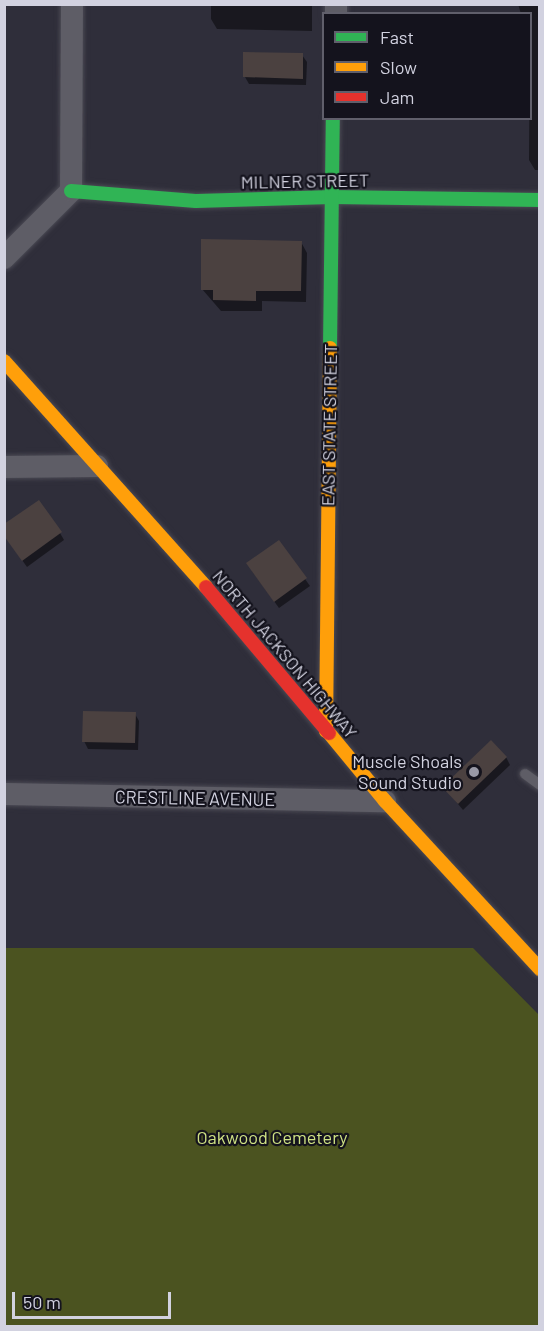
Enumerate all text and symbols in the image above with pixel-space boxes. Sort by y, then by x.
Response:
legend [322,12,532,120]
text: Fast [380,26,414,48]
text: Slow [380,56,417,78]
text: Jam [380,86,414,108]
street label: MILNER STREET [241,169,369,193]
street label: EAST STATE STREET [317,344,341,506]
street label: NORTH JACKSON HIGHWAY [208,565,362,743]
place label: Muscle Shoals Sound Studio [352,751,462,794]
marker: Muscle Shoals Sound Studio [467,765,481,779]
street label: CRESTLINE AVENUE [115,786,275,810]
park label: Oakwood Cemetery [197,1126,347,1148]
scale bar [15,1280,174,1318]
text: 50 m [23,1291,61,1313]

